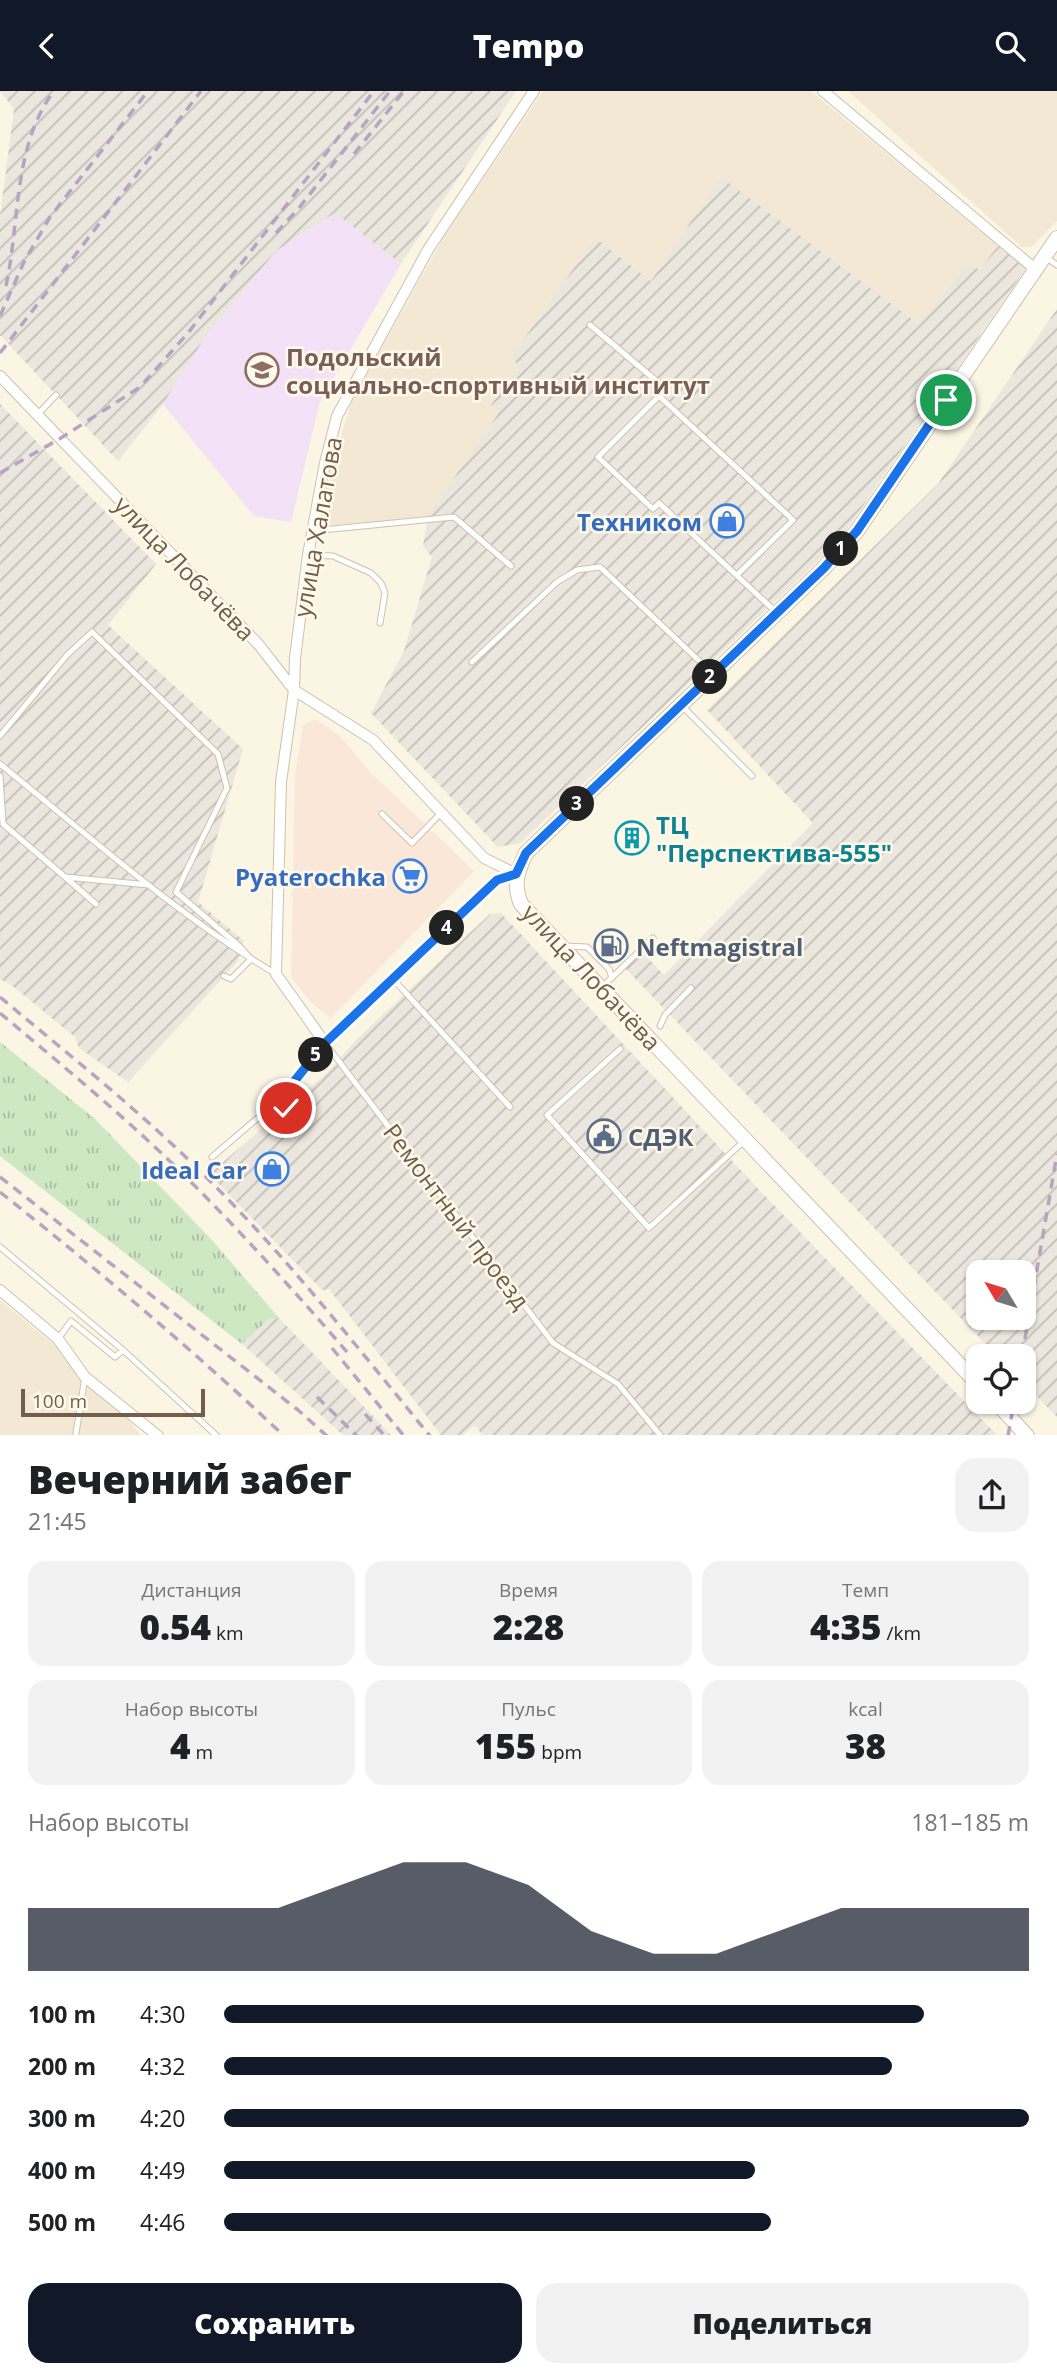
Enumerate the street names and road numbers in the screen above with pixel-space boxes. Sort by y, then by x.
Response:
street label: улица Халатова [285,434,349,620]
street label: улица Лобачёва [107,488,263,648]
street label: улица Лобачёва [515,896,669,1058]
street label: Ремонтный проезд [376,1116,538,1316]

